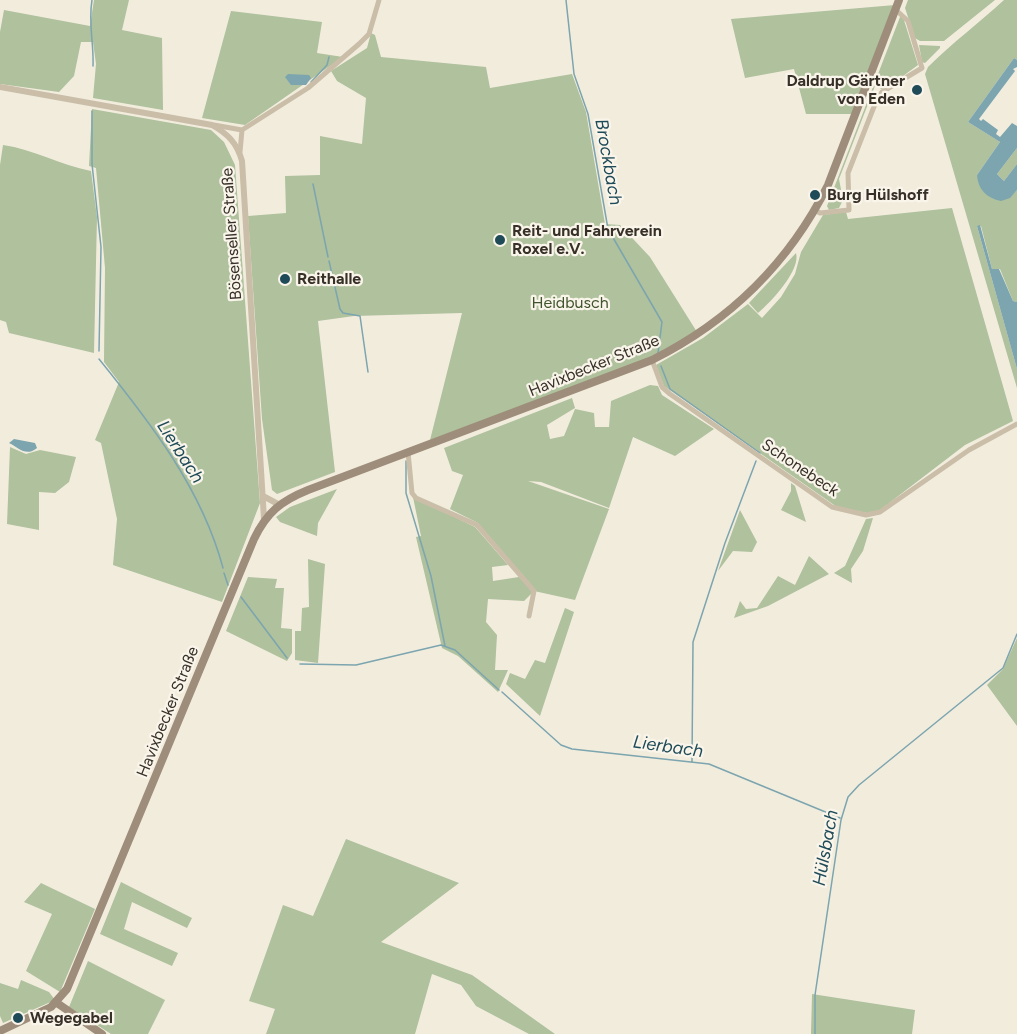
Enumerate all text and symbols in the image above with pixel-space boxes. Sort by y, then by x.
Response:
place label: Daldrup Gärtner von Eden [786,71,905,109]
marker: Daldrup Gärtner von Eden [910,83,924,97]
water label: Brockbach [590,117,626,207]
street label: Bösenseller Straße [218,167,246,301]
place label: Burg Hülshoff [827,185,929,205]
marker: Burg Hülshoff [808,188,822,202]
place label: Reit- und Fahrverein Roxel e.V. [512,221,662,259]
marker: Reit- und Fahrverein Roxel e.V. [493,233,507,247]
place label: Reithalle [297,269,361,289]
marker: Reithalle [278,272,292,286]
park label: Heidbusch [531,293,609,313]
street label: Havixbecker Straße [526,331,662,401]
water label: Lierbach [152,417,208,487]
street label: Schonebeck [758,435,842,501]
street label: Havixbecker Straße [133,644,203,780]
water label: Lierbach [632,731,704,763]
water label: Hülsbach [809,808,843,888]
place label: Wegegabel [30,1008,113,1028]
marker: Wegegabel [11,1011,25,1025]

